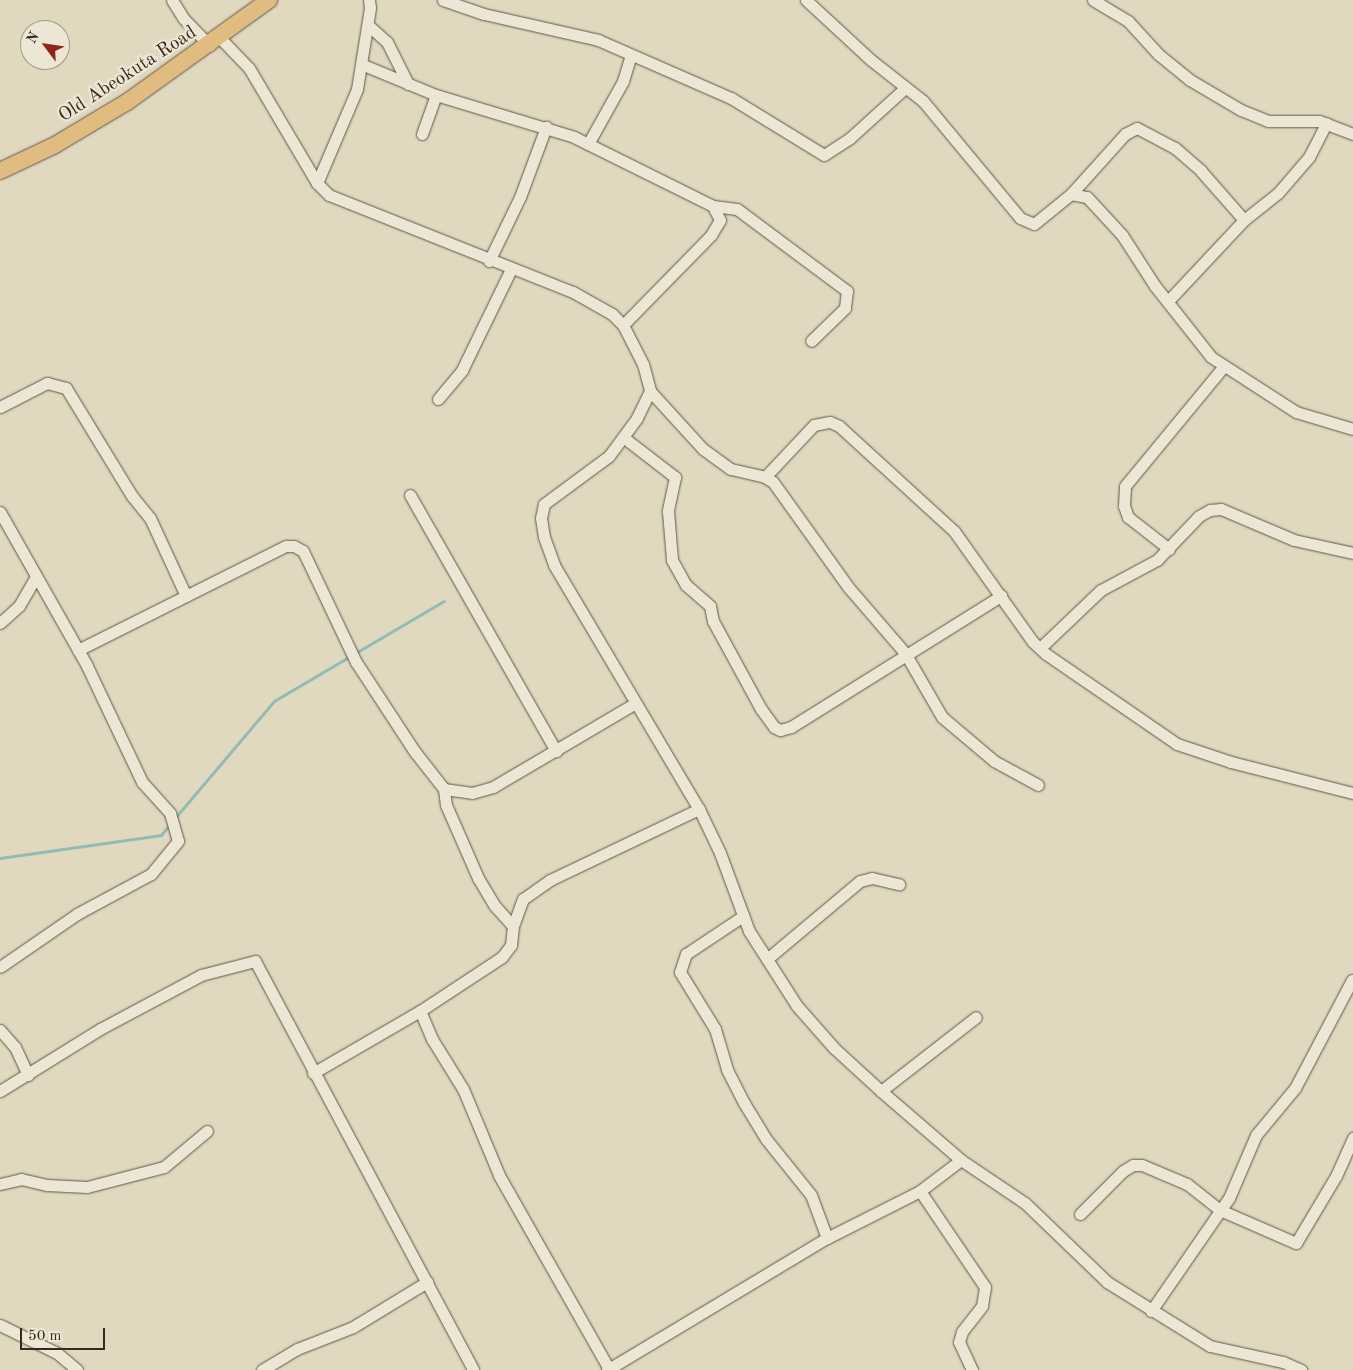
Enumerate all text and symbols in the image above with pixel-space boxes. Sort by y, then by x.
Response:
north arrow [20,20,70,70]
street label: Old Abeokuta Road [55,22,201,128]
text: N [24,30,42,46]
scale bar [22,1318,108,1350]
text: 50 m [28,1329,62,1344]

